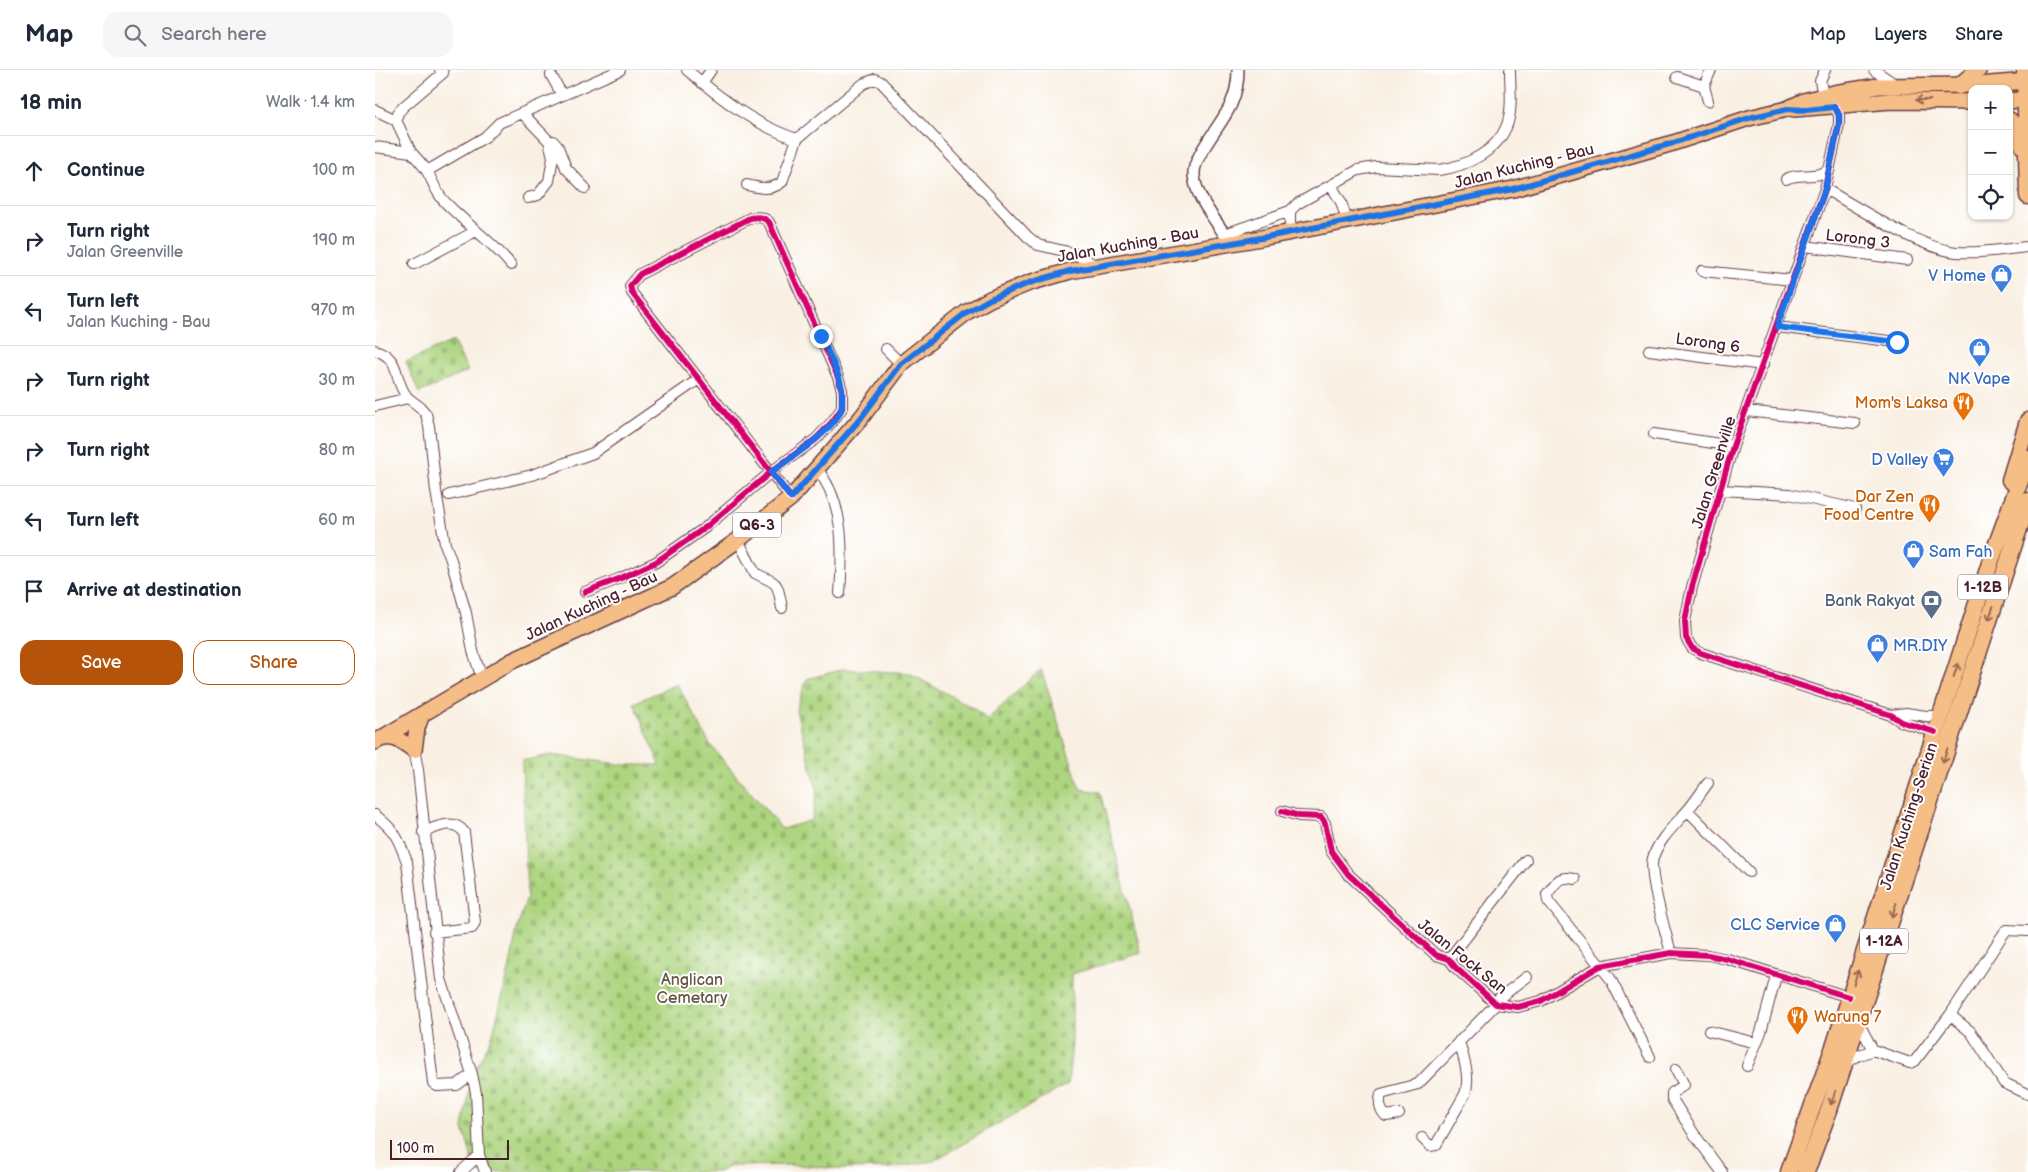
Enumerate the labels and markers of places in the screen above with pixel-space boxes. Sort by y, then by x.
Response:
shop icon: V Home [1990,263,2014,294]
place label: V Home [1928,267,1987,286]
shop icon: NK Vape [1967,337,1991,368]
place label: NK Vape [1948,370,2011,389]
restaurant icon: Mom's Laksa [1952,390,1976,421]
place label: Mom's Laksa [1855,394,1948,413]
supermarket icon: D Valley [1932,447,1956,478]
place label: D Valley [1871,451,1929,470]
place label: Dar Zen Food Centre [1824,488,1915,525]
restaurant icon: Dar Zen Food Centre [1918,493,1942,524]
shop icon: Sam Fah [1901,539,1925,570]
place label: Sam Fah [1929,543,1992,562]
bank icon: Bank Rakyat [1919,588,1943,619]
place label: Bank Rakyat [1824,592,1915,611]
shop icon: MR.DIY [1865,633,1889,664]
place label: MR.DIY [1893,637,1948,656]
shop icon: CLC Service [1824,912,1848,943]
place label: CLC Service [1730,916,1821,935]
restaurant icon: Warung 7 [1786,1004,1810,1035]
place label: Warung 7 [1814,1008,1882,1027]

